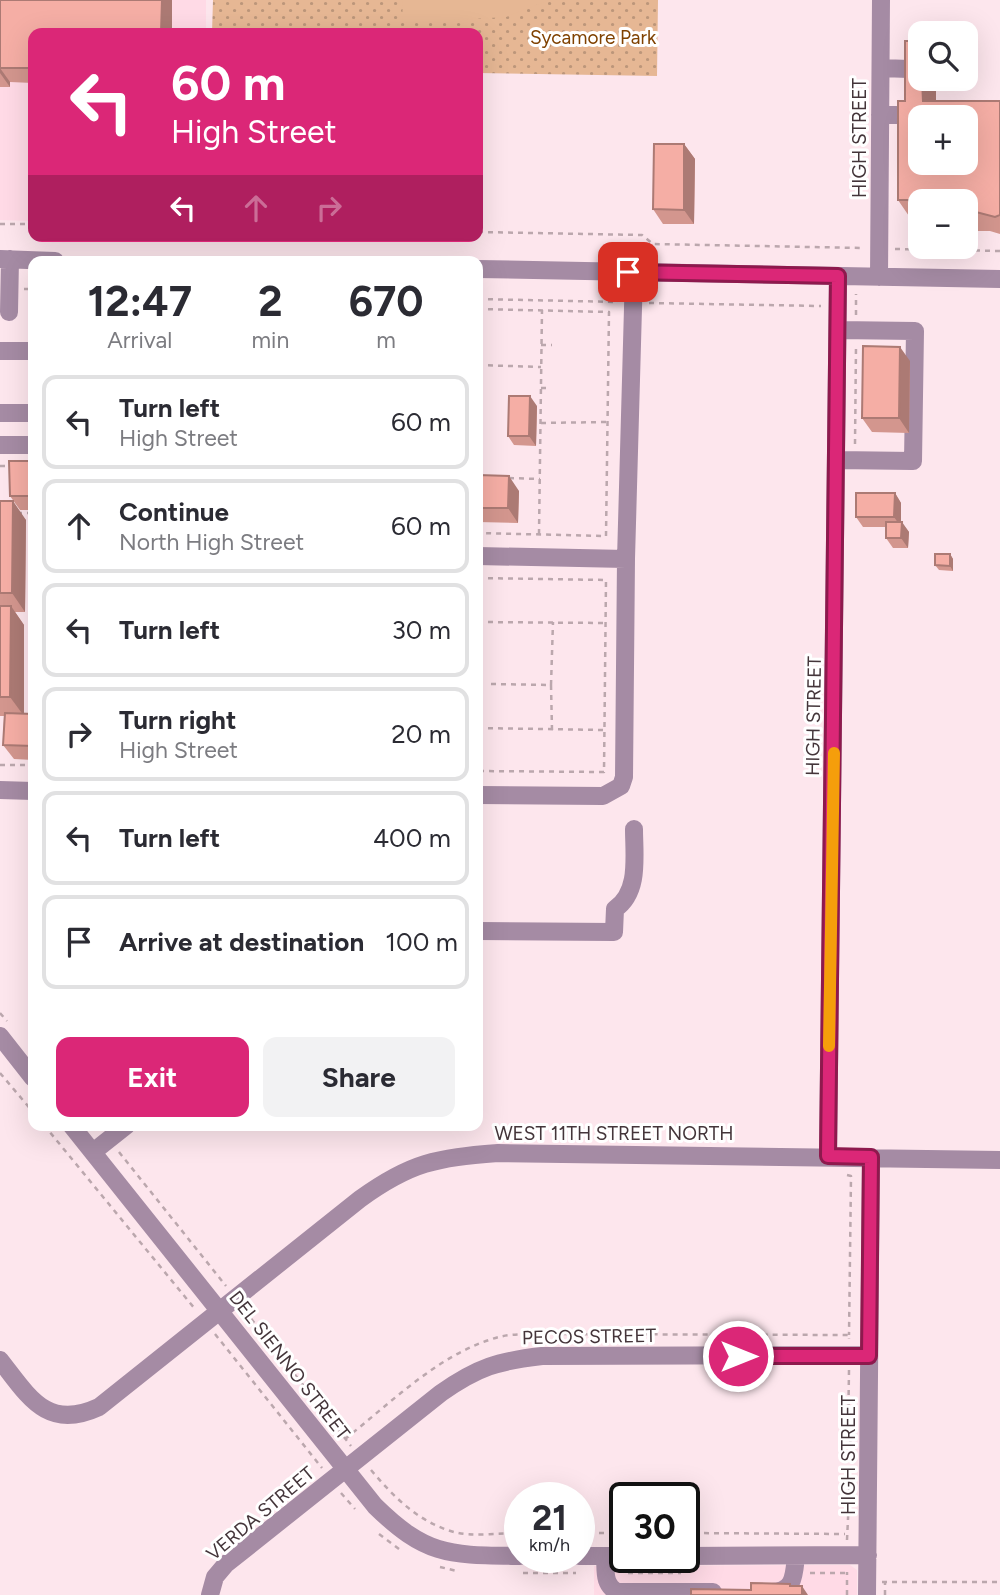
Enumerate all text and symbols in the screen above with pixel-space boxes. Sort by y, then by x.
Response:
map controls [908,21,978,259]
button: search [908,21,978,91]
park label: Sycamore Park [530,26,657,49]
text: 60 m [171,53,286,112]
icon: left [56,56,147,147]
street label: HIGH STREET [848,78,871,198]
button: + [908,105,978,175]
text: High Street [171,113,337,151]
icon: left [164,189,202,227]
icon: ahead [237,189,275,227]
icon: right [310,189,348,227]
button: − [908,189,978,259]
pin [598,242,658,302]
icon: arrive [609,253,647,291]
text: 12:47 [87,276,192,327]
text: 2 [258,276,283,327]
text: 670 [349,276,424,327]
text: Arrival [107,326,172,354]
text: min [251,326,289,354]
text: m [376,326,396,354]
text: Turn left [119,392,220,424]
icon: left [60,403,98,441]
text: 60 m [391,406,451,438]
text: High Street [119,424,238,452]
text: Continue [119,496,229,528]
icon: ahead [60,507,98,545]
text: 60 m [391,510,451,542]
text: North High Street [119,528,304,556]
icon: left [60,611,98,649]
text: Turn left [119,614,220,646]
text: 30 m [392,614,451,646]
street label: HIGH STREET [801,655,826,776]
text: Turn right [119,704,236,736]
icon: right [60,715,98,753]
text: 20 m [391,718,451,750]
text: High Street [119,736,238,764]
icon: left [60,819,98,857]
text: Turn left [119,822,220,854]
text: 400 m [373,822,451,854]
icon: arrive [60,923,98,961]
text: Arrive at destination [119,926,364,958]
text: 100 m [385,926,458,958]
button: Exit [56,1037,249,1117]
button: Share [263,1037,455,1117]
street label: WEST 11TH STREET NORTH [494,1122,734,1145]
street label: DEL SIENNO STREET [224,1286,355,1445]
position arrow [701,1319,775,1393]
street label: PECOS STREET [522,1324,657,1349]
street label: HIGH STREET [837,1395,860,1515]
street label: VERDA STREET [202,1461,319,1565]
speed limit sign: 30 [609,1482,700,1573]
text: 21 [532,1497,567,1539]
text: km/h [529,1534,570,1556]

